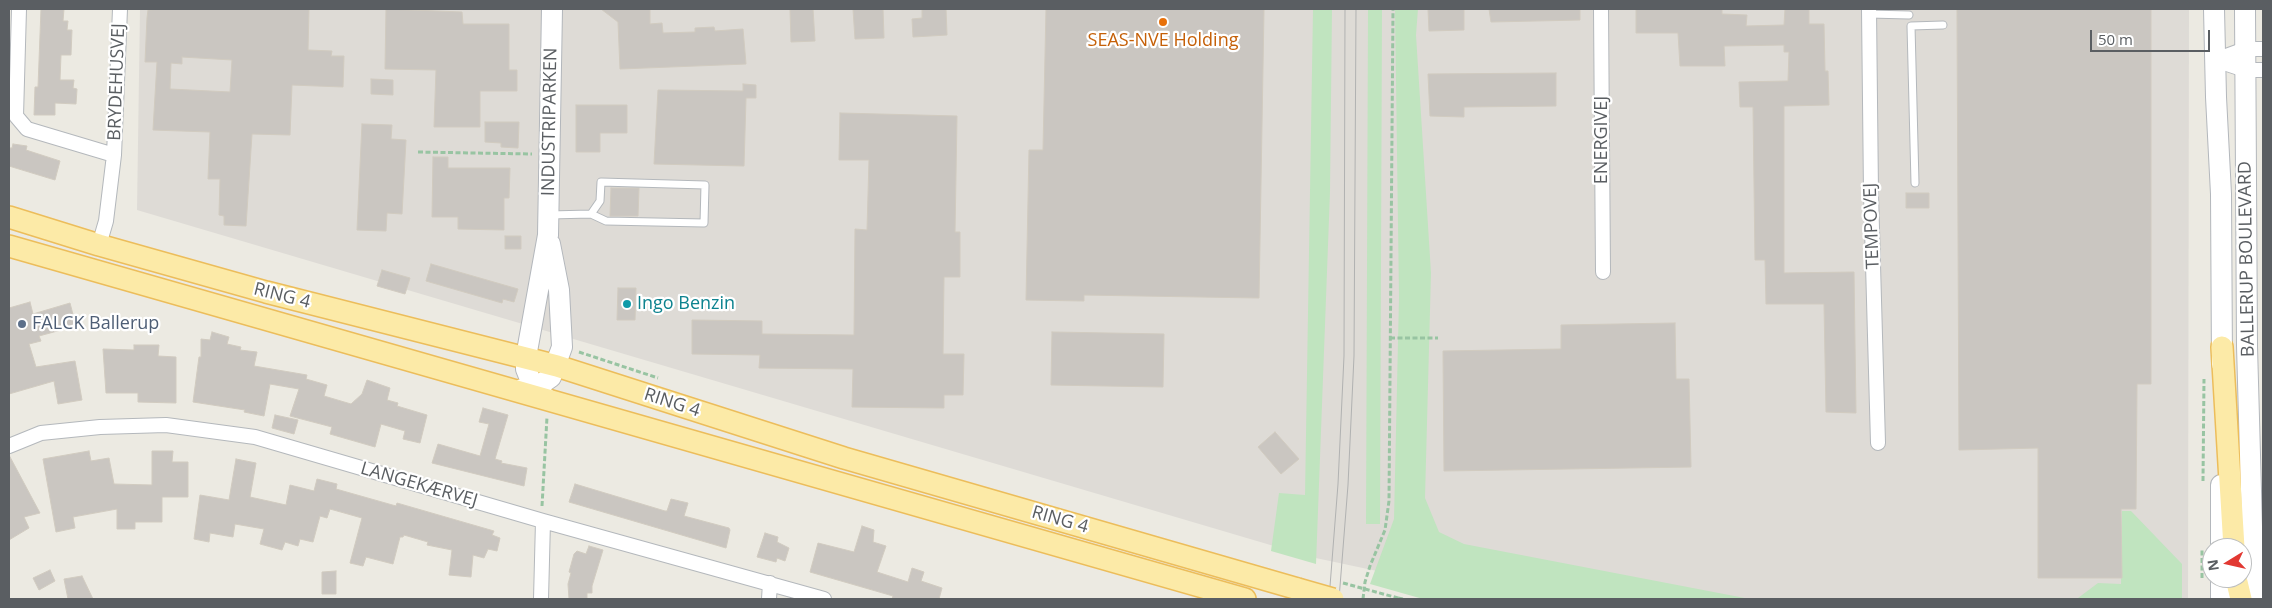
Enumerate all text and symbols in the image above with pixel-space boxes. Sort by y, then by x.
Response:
marker: SEAS-NVE Holding [1157,16,1169,28]
scale bar [2092,20,2212,52]
street label: BRYDEHUSVEJ [104,23,130,141]
text: 50 m [2098,29,2133,49]
place label: SEAS-NVE Holding [1088,30,1238,52]
street label: INDUSTRIPARKEN [538,48,562,196]
street label: ENERGIVEJ [1591,96,1613,184]
street label: BALLERUP BOULEVARD [2234,161,2260,357]
street label: TEMPOVEJ [1860,182,1884,270]
street label: RING 4 [251,279,313,313]
place label: Ingo Benzin [637,293,735,315]
marker: Ingo Benzin [621,298,633,310]
place label: FALCK Ballerup [32,313,159,335]
marker: FALCK Ballerup [16,318,28,330]
street label: RING 4 [641,384,703,422]
street label: LANGEKÆRVEJ [358,458,480,512]
street label: RING 4 [1029,502,1091,538]
north arrow [2202,538,2252,588]
text: N [2202,558,2223,572]

